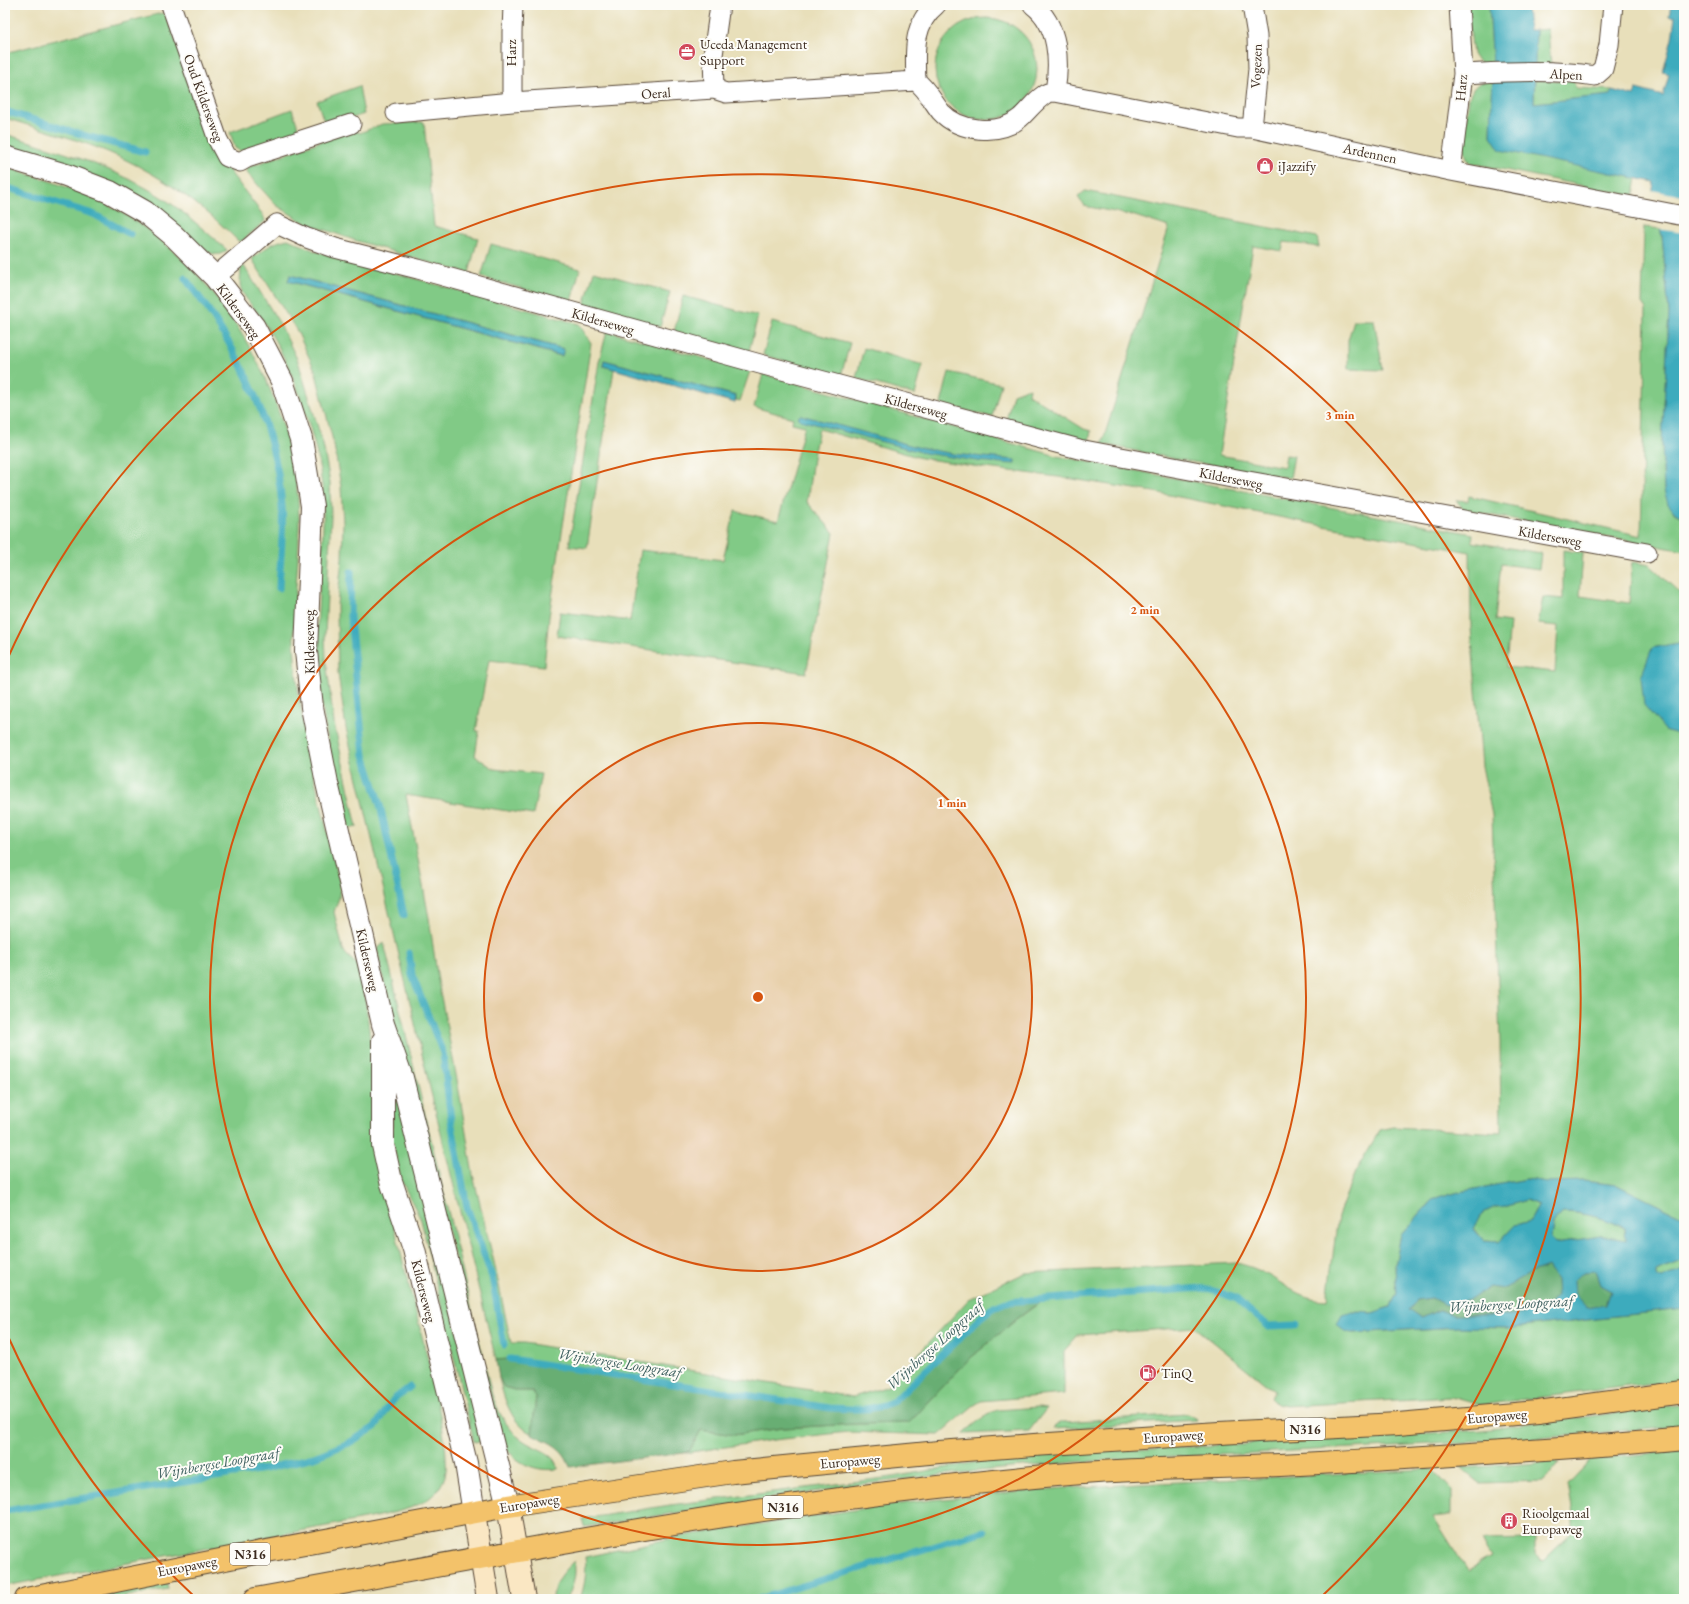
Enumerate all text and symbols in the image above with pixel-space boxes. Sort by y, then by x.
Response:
place label: Uceda Management Support [700,35,808,69]
street label: Harz [502,39,520,66]
office icon: Uceda Management Support [677,42,697,62]
street label: Vogezen [1246,43,1266,89]
street label: Oud Kilderseweg [180,52,229,145]
street label: Alpen [1548,64,1584,84]
street label: Harz [1451,73,1471,102]
street label: Oeral [641,83,672,103]
street label: Ardennen [1340,138,1399,168]
shop icon: iJazzify [1255,156,1275,176]
place label: iJazzify [1278,157,1317,175]
street label: Kilderseweg [213,280,266,343]
street label: Kilderseweg [570,303,637,339]
street label: Kilderseweg [883,389,950,423]
text: 3 min [1325,407,1355,423]
street label: Kilderseweg [1198,463,1265,493]
street label: Kilderseweg [1517,522,1584,551]
text: 2 min [1130,602,1160,618]
street label: Kilderseweg [299,609,319,674]
text: 1 min [937,795,967,811]
street label: Kilderseweg [352,927,384,994]
centre of rings [751,990,765,1004]
street label: Kilderseweg [407,1258,441,1325]
water label: Wijnbergse Loopgraaf [1448,1291,1577,1316]
water label: Wijnbergse Loopgraaf [882,1294,990,1393]
water label: Wijnbergse Loopgraaf [557,1343,686,1382]
fuel station icon: TinQ [1138,1363,1158,1383]
place label: TinQ [1161,1364,1194,1382]
street label: Europaweg [1466,1404,1529,1428]
road number: N316 [1285,1418,1325,1440]
street label: Europaweg [1142,1425,1204,1447]
water label: Wijnbergse Loopgraaf [155,1442,284,1483]
street label: Europaweg [819,1449,882,1473]
street label: Europaweg [498,1489,561,1517]
road number: N316 [763,1496,803,1518]
place label: Rioolgemaal Europaweg [1522,1504,1590,1538]
building icon: Rioolgemaal Europaweg [1499,1511,1519,1531]
road number: N316 [230,1543,270,1565]
street label: Europaweg [156,1551,219,1581]

